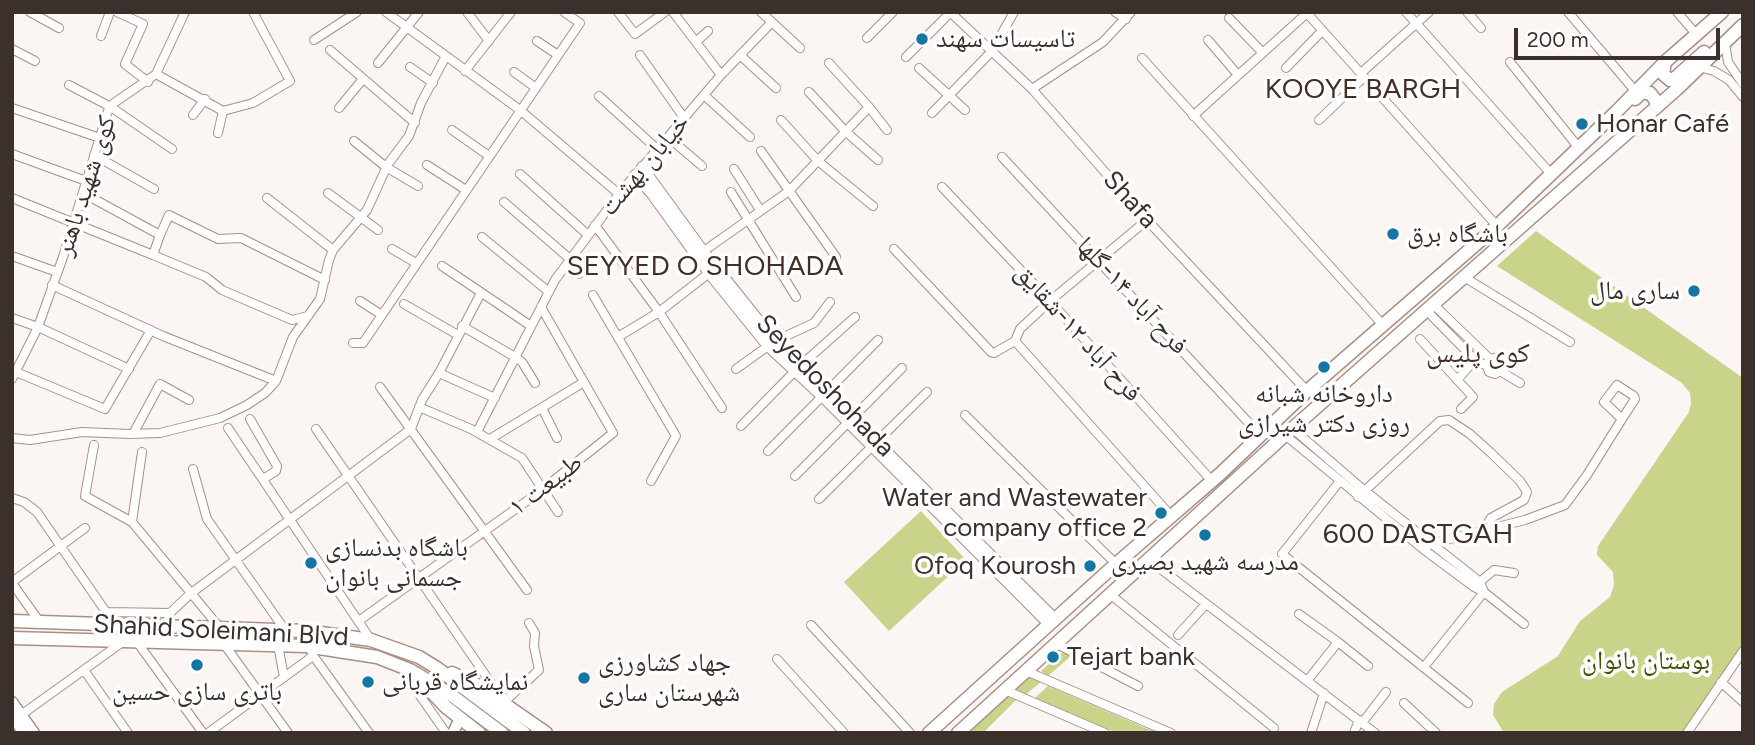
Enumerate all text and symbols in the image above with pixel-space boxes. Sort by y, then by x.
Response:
scale bar [1517,14,1724,58]
place label: تاسیسات سهند [936,23,1075,55]
text: 200 m [1527,27,1589,52]
marker: تاسیسات سهند [914,31,930,47]
district label: KOOYE BARGH [1255,73,1471,107]
street label: خیابان بهشت [593,108,697,222]
place label: Honar Café [1596,108,1729,140]
street label: کوی شهید باهنر [49,112,123,260]
marker: Honar Café [1574,116,1590,132]
street label: Shafa [1096,165,1164,235]
place label: باشگاه برق [1407,218,1508,250]
marker: باشگاه برق [1385,226,1401,242]
street label: فرح آباد ۱۴-گلها [1070,231,1194,361]
district label: SEYYED O SHOHADA [552,250,858,284]
street label: فرح آباد ۱۲-شقایق [1008,258,1148,408]
place label: ساری مال [1590,275,1680,307]
marker: ساری مال [1686,283,1702,299]
street label: Seyedoshohada [749,308,901,464]
district label: کوی پلیس [1426,337,1530,371]
marker: داروخانه شبانه روزی دکتر شیرازی [1316,359,1332,375]
place label: داروخانه شبانه روزی دکتر شیرازی [1238,378,1410,440]
street label: طبیعت ۱ [503,447,589,523]
place label: Water and Wastewater company office 2 [882,482,1147,544]
marker: Water and Wastewater company office 2 [1153,505,1169,521]
district label: 600 DASTGAH [1313,518,1523,552]
marker: مدرسه شهید بصیری [1197,527,1213,543]
place label: باشگاه بدنسازی جسمانی بانوان [325,532,468,594]
place label: مدرسه شهید بصیری [1111,546,1299,578]
place label: Ofoq Kourosh [914,550,1076,582]
marker: باشگاه بدنسازی جسمانی بانوان [303,555,319,571]
marker: Ofoq Kourosh [1082,558,1098,574]
street label: Shahid Soleimani Blvd [93,609,349,653]
place label: Tejart bank [1067,641,1195,673]
park label: بوستان بانوان [1582,645,1710,677]
place label: جهاد کشاورزی شهرستان ساری [598,647,740,708]
marker: Tejart bank [1045,649,1061,665]
marker: باتری سازی حسین [189,657,205,673]
place label: نمایشگاه قربانی [382,666,528,698]
marker: جهاد کشاورزی شهرستان ساری [576,670,592,686]
marker: نمایشگاه قربانی [360,674,376,690]
place label: باتری سازی حسین [112,676,282,708]

